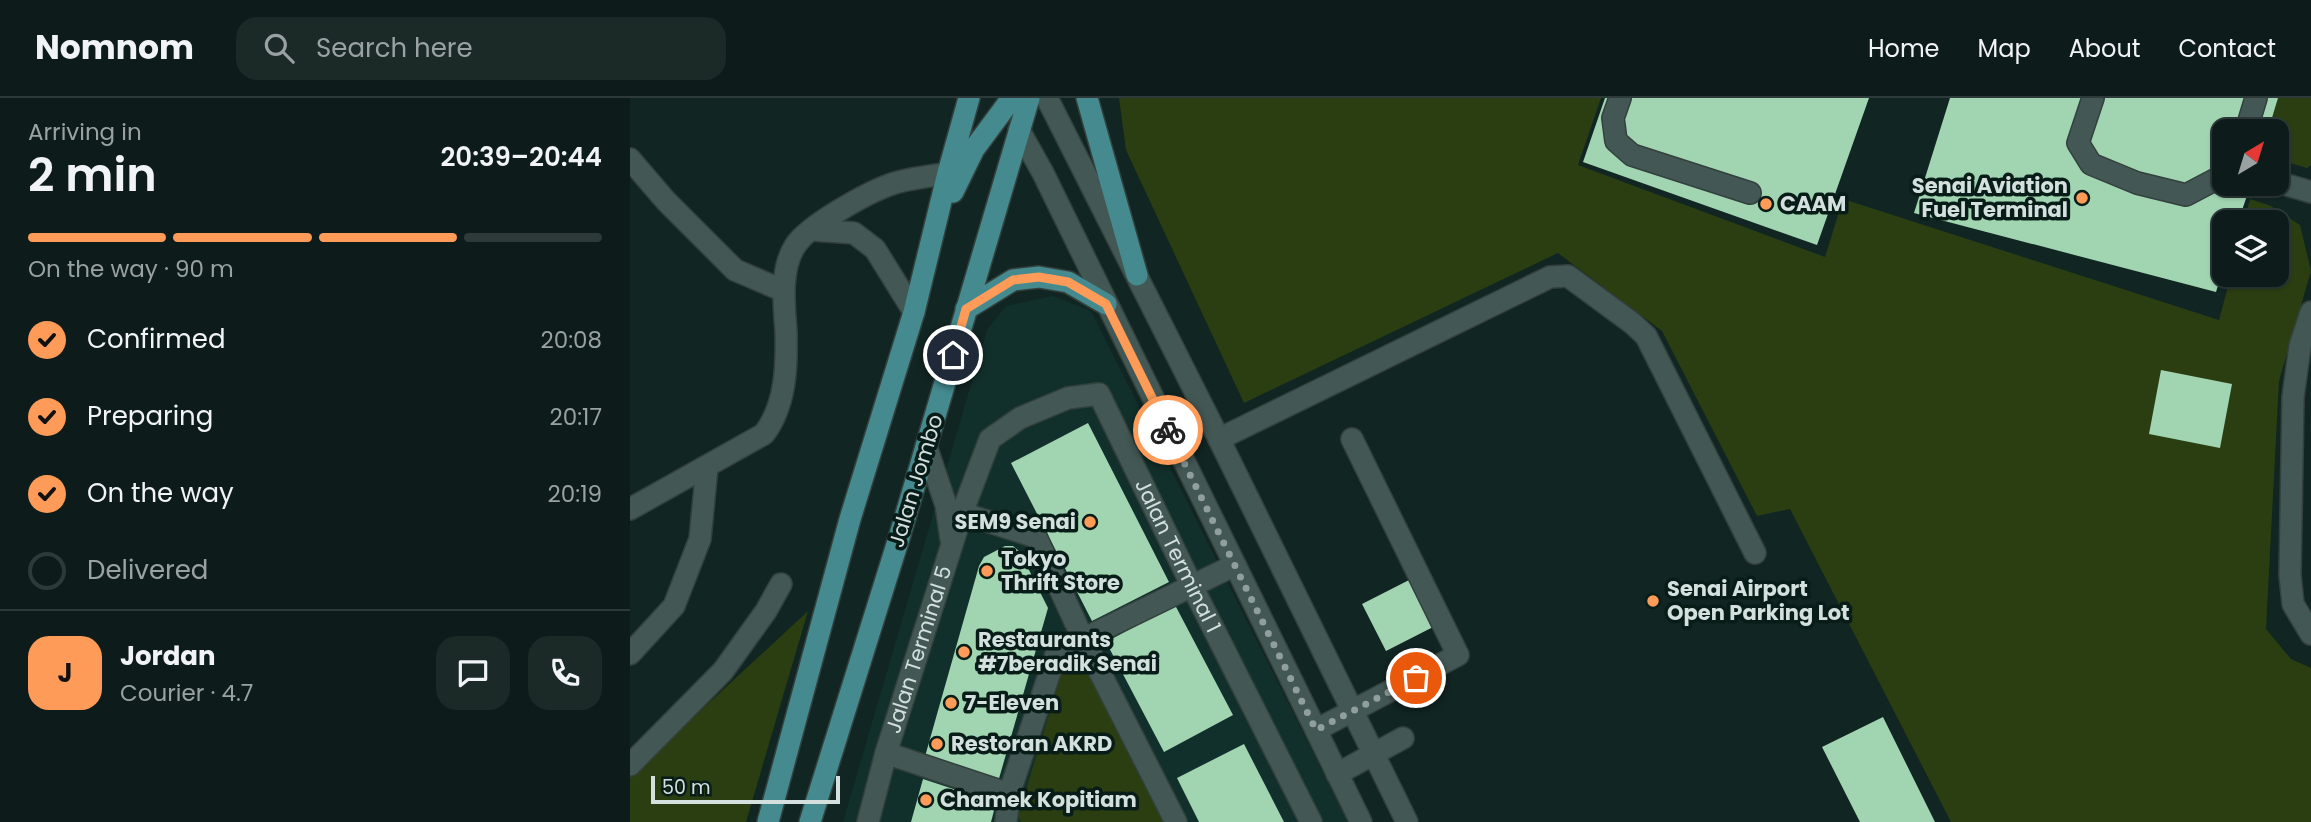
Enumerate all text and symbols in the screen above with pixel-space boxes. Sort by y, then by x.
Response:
search box [236,17,726,80]
text: Nomnom [35,24,194,71]
icon: search [260,29,298,67]
text: Search here [316,30,473,66]
text: Home [1868,32,1940,65]
text: Map [1978,32,2031,65]
text: About [2069,32,2140,65]
text: Contact [2178,32,2276,65]
text: Arriving in [28,116,142,148]
north arrow [2212,119,2289,196]
map controls [2212,119,2289,287]
text: 20:39–20:44 [440,139,602,175]
text: 2 min [28,143,157,207]
place label: Senai Aviation Fuel Terminal [1912,171,2068,224]
place label: CAAM [1780,189,1846,218]
marker: Senai Aviation Fuel Terminal [2074,190,2090,206]
marker: CAAM [1758,196,1774,212]
button: layers [2212,210,2289,287]
text: On the way · 90 m [28,253,234,285]
icon: check [28,321,66,359]
text: Confirmed [87,321,225,357]
text: 20:08 [540,324,602,356]
pin [923,325,983,385]
icon: home [934,336,972,374]
courier [1133,395,1203,465]
icon: check [28,398,66,436]
text: Preparing [87,398,213,434]
text: 20:17 [550,401,602,433]
street label: Jalan Jombo [882,411,950,551]
icon: bike [1149,411,1187,449]
street label: Jalan Terminal 1 [1128,474,1228,638]
icon: check [28,475,66,513]
text: On the way [87,475,234,511]
text: 20:19 [548,478,602,510]
place label: SEM9 Senai [955,507,1076,536]
marker: SEM9 Senai [1082,514,1098,530]
place label: Tokyo Thrift Store [1001,544,1120,597]
text: Delivered [87,552,208,588]
street label: Jalan Terminal 5 [878,562,958,737]
marker: Tokyo Thrift Store [979,563,995,579]
place label: Senai Airport Open Parking Lot [1667,574,1850,627]
marker: Senai Airport Open Parking Lot [1645,593,1661,609]
place label: Restaurants #7beradik Senai [978,625,1157,678]
button: chat [436,636,510,710]
button: phone [528,636,602,710]
text: Jordan [120,638,216,674]
marker: Restaurants #7beradik Senai [956,644,972,660]
pin [1386,648,1446,708]
text: J [57,655,73,691]
icon: bag [1397,659,1435,697]
text: Courier · 4.7 [120,677,253,709]
place label: 7-Eleven [965,688,1059,717]
marker: 7-Eleven [943,695,959,711]
place label: Restoran AKRD [951,729,1112,758]
marker: Restoran AKRD [929,736,945,752]
scale bar [651,773,840,805]
text: 50 m [662,774,711,801]
place label: Chamek Kopitiam [940,785,1137,814]
marker: Chamek Kopitiam [918,792,934,808]

